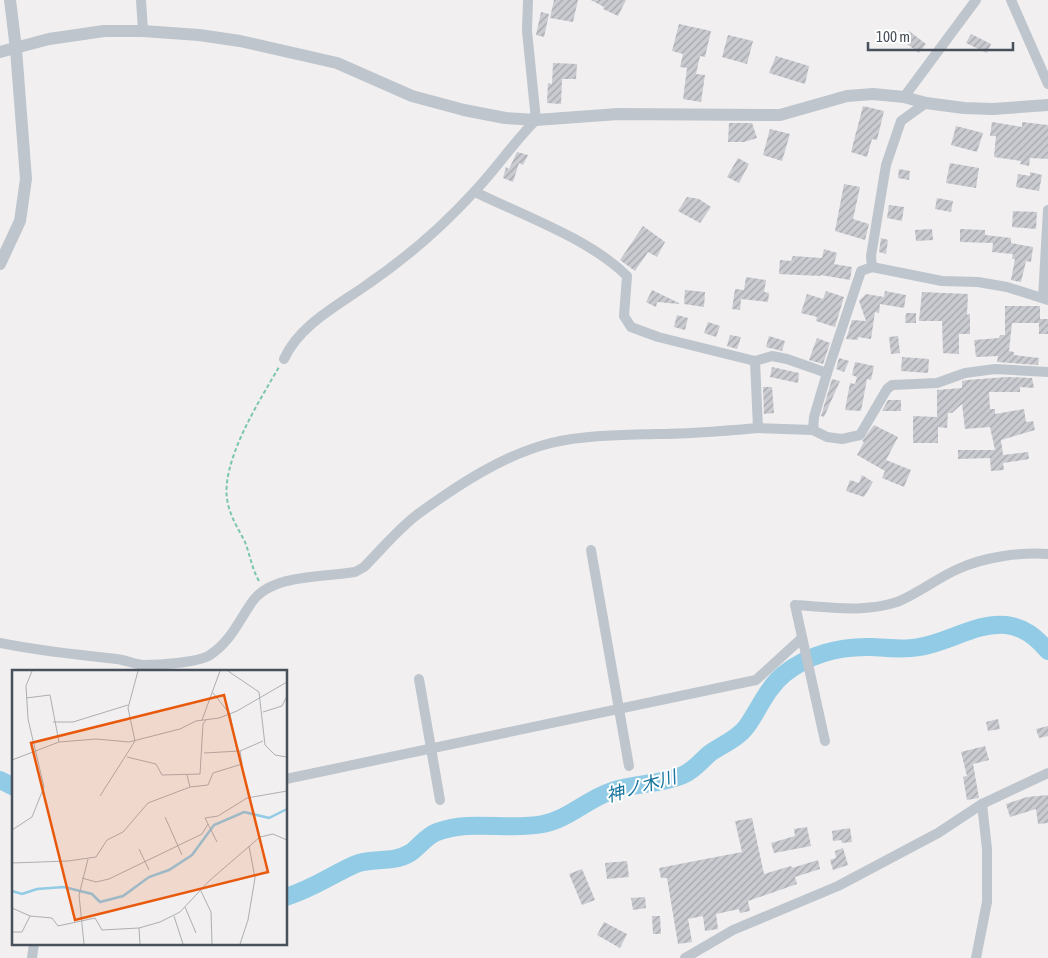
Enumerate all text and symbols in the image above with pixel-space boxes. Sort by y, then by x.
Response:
scale bar [868,20,1013,52]
text: 100 m [876,28,910,45]
inset map [12,670,288,946]
water label: 神ノ木川 [604,765,680,806]

